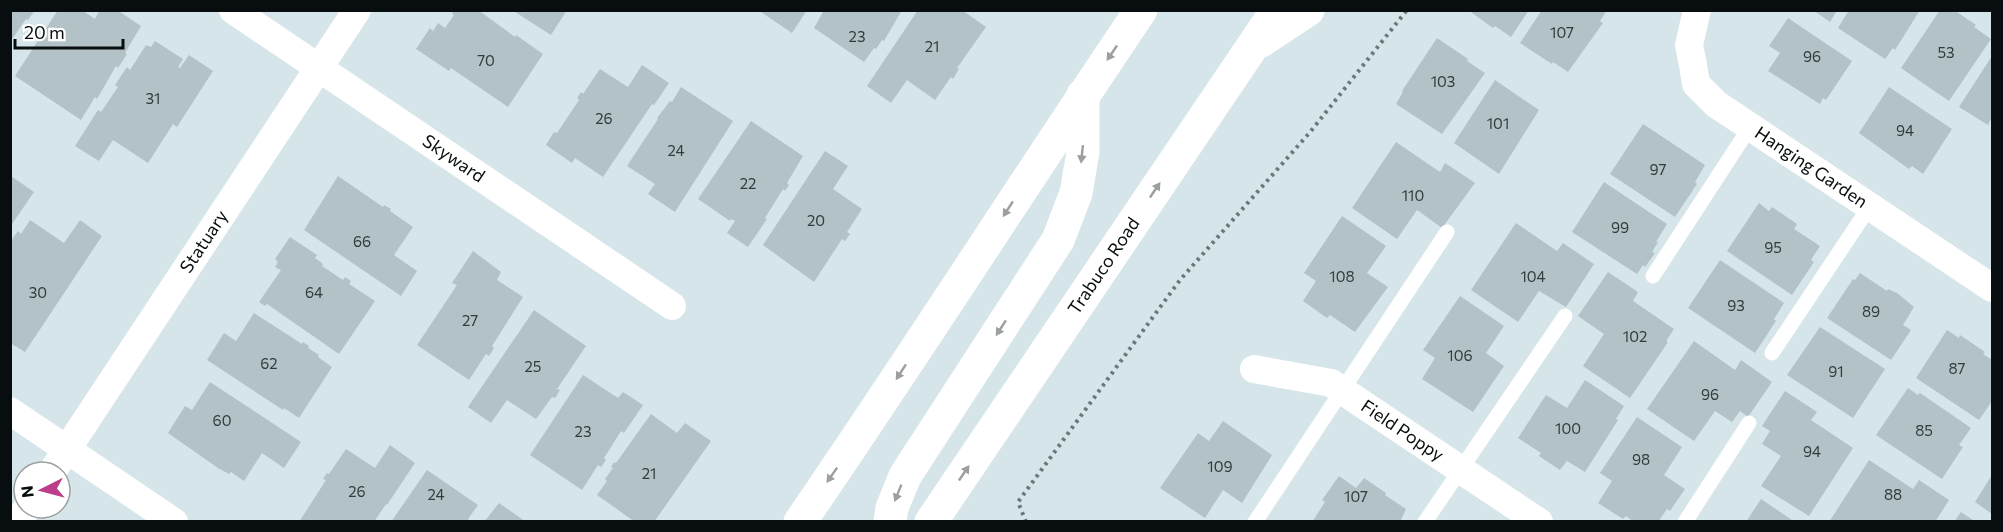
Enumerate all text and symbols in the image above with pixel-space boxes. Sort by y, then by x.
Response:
scale bar [15,12,123,50]
text: 20 m [24,21,65,43]
house number: 107 [1550,23,1574,41]
house number: 23 [849,27,865,45]
house number: 21 [925,37,939,55]
house number: 53 [1937,43,1955,61]
one-way arrow [1107,45,1118,61]
house number: 96 [1803,47,1821,65]
house number: 70 [477,51,495,69]
house number: 103 [1431,72,1455,90]
house number: 31 [146,89,160,107]
house number: 26 [595,109,613,127]
house number: 101 [1487,114,1509,132]
street label: Hanging Garden [1751,121,1872,212]
house number: 94 [1896,121,1914,139]
street label: Skyward [419,129,490,187]
house number: 24 [667,141,685,159]
one-way arrow [1077,144,1087,163]
house number: 97 [1650,160,1667,178]
house number: 22 [740,174,756,192]
one-way arrow [1150,181,1161,198]
house number: 110 [1402,186,1424,204]
one-way arrow [1002,201,1013,217]
street label: Statuary [175,206,232,277]
house number: 20 [807,211,825,229]
street label: Trabuco Road [1063,213,1144,318]
house number: 99 [1611,218,1629,236]
house number: 66 [353,232,371,250]
house number: 95 [1764,238,1782,256]
house number: 108 [1329,267,1355,285]
house number: 104 [1520,267,1546,285]
house number: 30 [29,283,47,301]
house number: 64 [305,283,323,301]
house number: 93 [1727,296,1745,314]
house number: 89 [1862,302,1880,320]
house number: 27 [462,311,478,329]
one-way arrow [996,320,1007,336]
house number: 102 [1623,327,1647,345]
house number: 106 [1447,346,1473,364]
house number: 62 [260,354,278,372]
house number: 25 [525,357,541,375]
house number: 87 [1949,359,1966,377]
house number: 91 [1828,362,1844,380]
one-way arrow [896,364,907,381]
house number: 96 [1701,385,1719,403]
street label: Field Poppy [1357,394,1448,465]
house number: 60 [213,411,231,429]
house number: 100 [1555,419,1581,437]
house number: 85 [1915,421,1933,439]
house number: 23 [575,422,591,440]
house number: 94 [1803,442,1821,460]
house number: 98 [1632,450,1650,468]
house number: 109 [1207,457,1233,475]
north arrow [12,460,72,520]
house number: 21 [642,464,656,482]
one-way arrow [958,465,969,481]
one-way arrow [826,467,838,483]
house number: 26 [348,482,366,500]
one-way arrow [893,484,902,502]
text: N [17,485,37,499]
house number: 24 [427,485,445,503]
house number: 88 [1884,485,1902,503]
house number: 107 [1344,487,1368,505]

